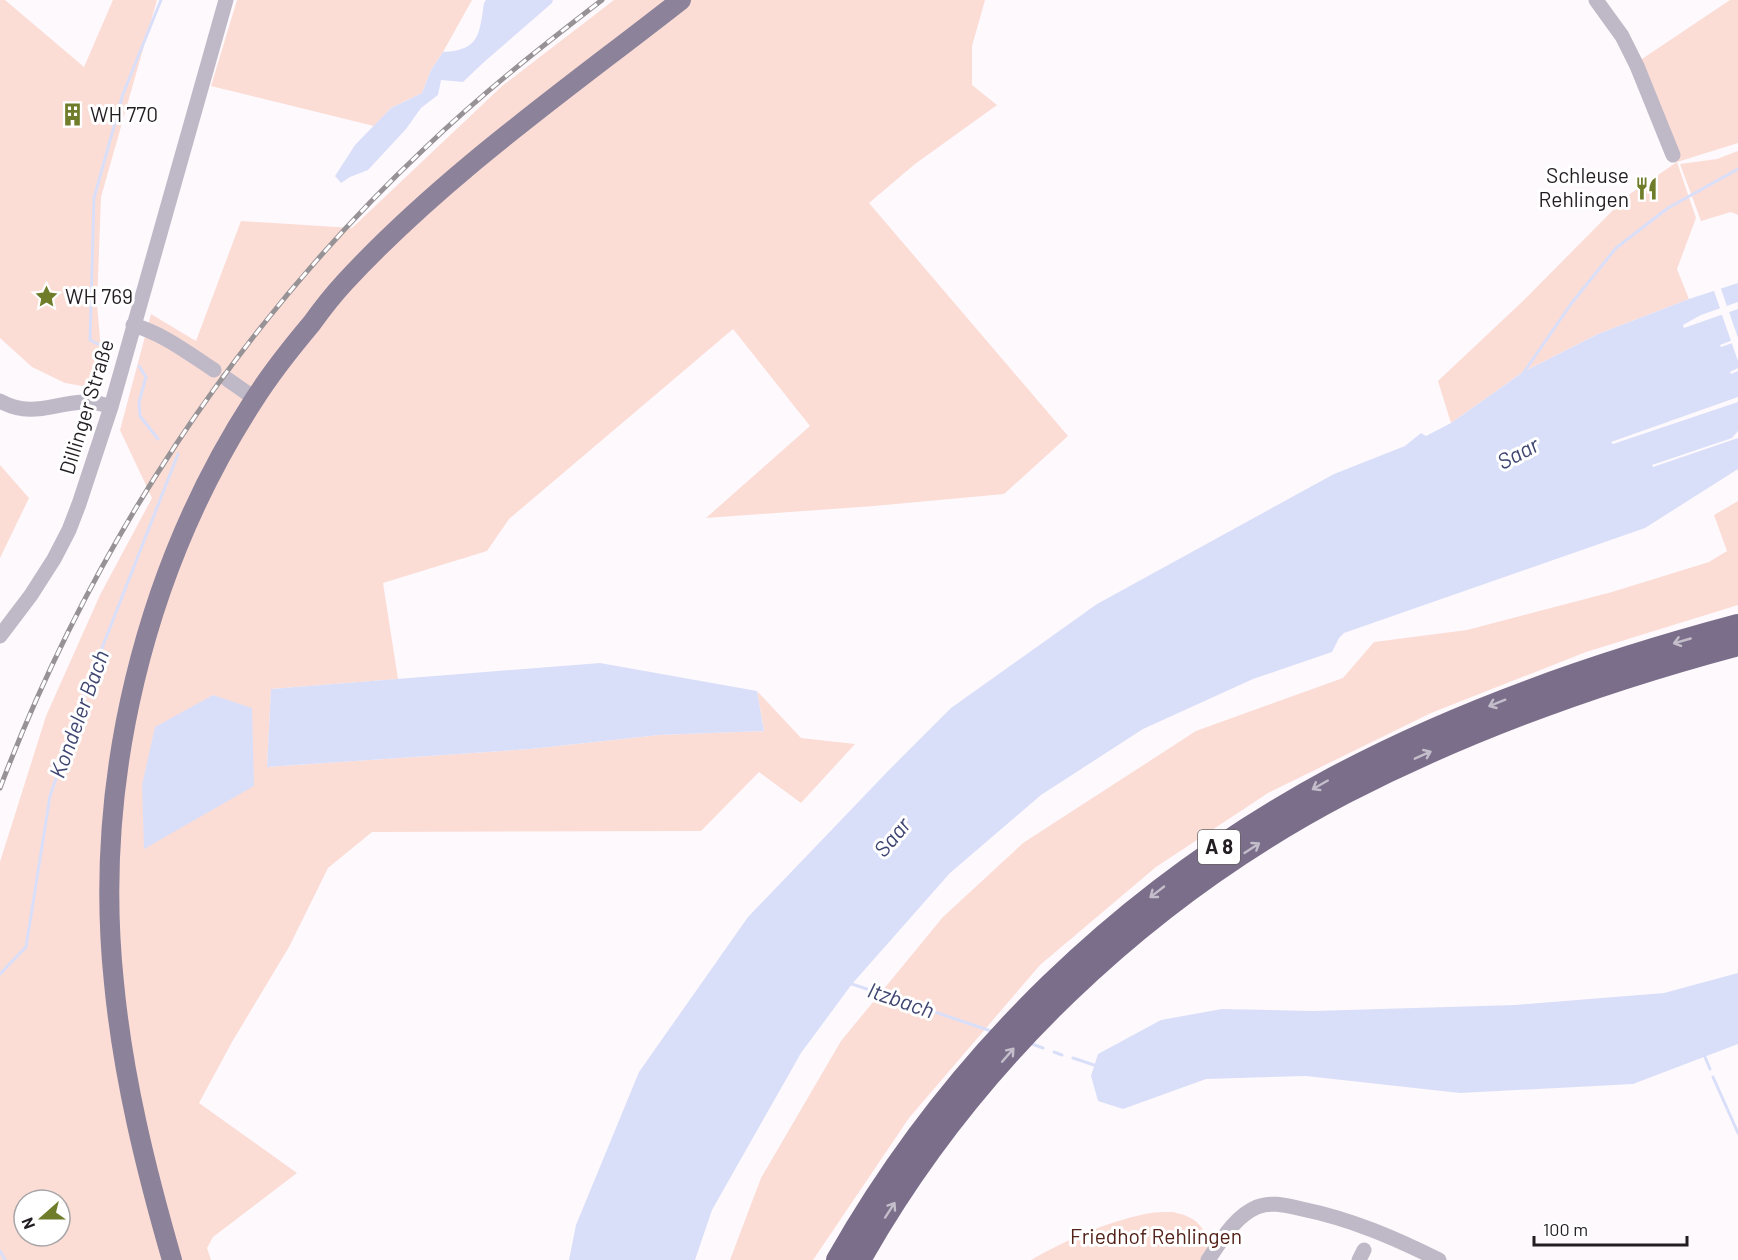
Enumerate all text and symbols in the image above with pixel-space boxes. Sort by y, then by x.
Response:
place label: WH 770 [90,101,158,126]
building icon: WH 770 [59,102,85,128]
place label: Schleuse Rehlingen [1538,162,1629,211]
restaurant icon: Schleuse Rehlingen [1634,175,1660,201]
place label: WH 769 [65,283,133,308]
place icon: WH 769 [34,284,60,310]
street label: Dillinger Straße [53,336,118,477]
water label: Saar [1492,430,1544,474]
one-way arrow [1673,636,1692,647]
water label: Kondeler Bach [43,646,113,781]
one-way arrow [1488,699,1507,710]
one-way arrow [1414,749,1432,761]
one-way arrow [1312,779,1329,791]
water label: Saar [867,810,916,861]
road number: A 8 [1198,830,1240,864]
one-way arrow [1243,842,1260,854]
one-way arrow [1149,885,1165,898]
water label: Itzbach [865,976,938,1023]
one-way arrow [1001,1048,1015,1063]
north arrow [12,1188,72,1248]
one-way arrow [884,1202,896,1219]
scale bar [1534,1209,1687,1247]
text: N [17,1215,38,1232]
text: 100 m [1543,1218,1588,1240]
park label: Friedhof Rehlingen [1070,1223,1242,1248]

